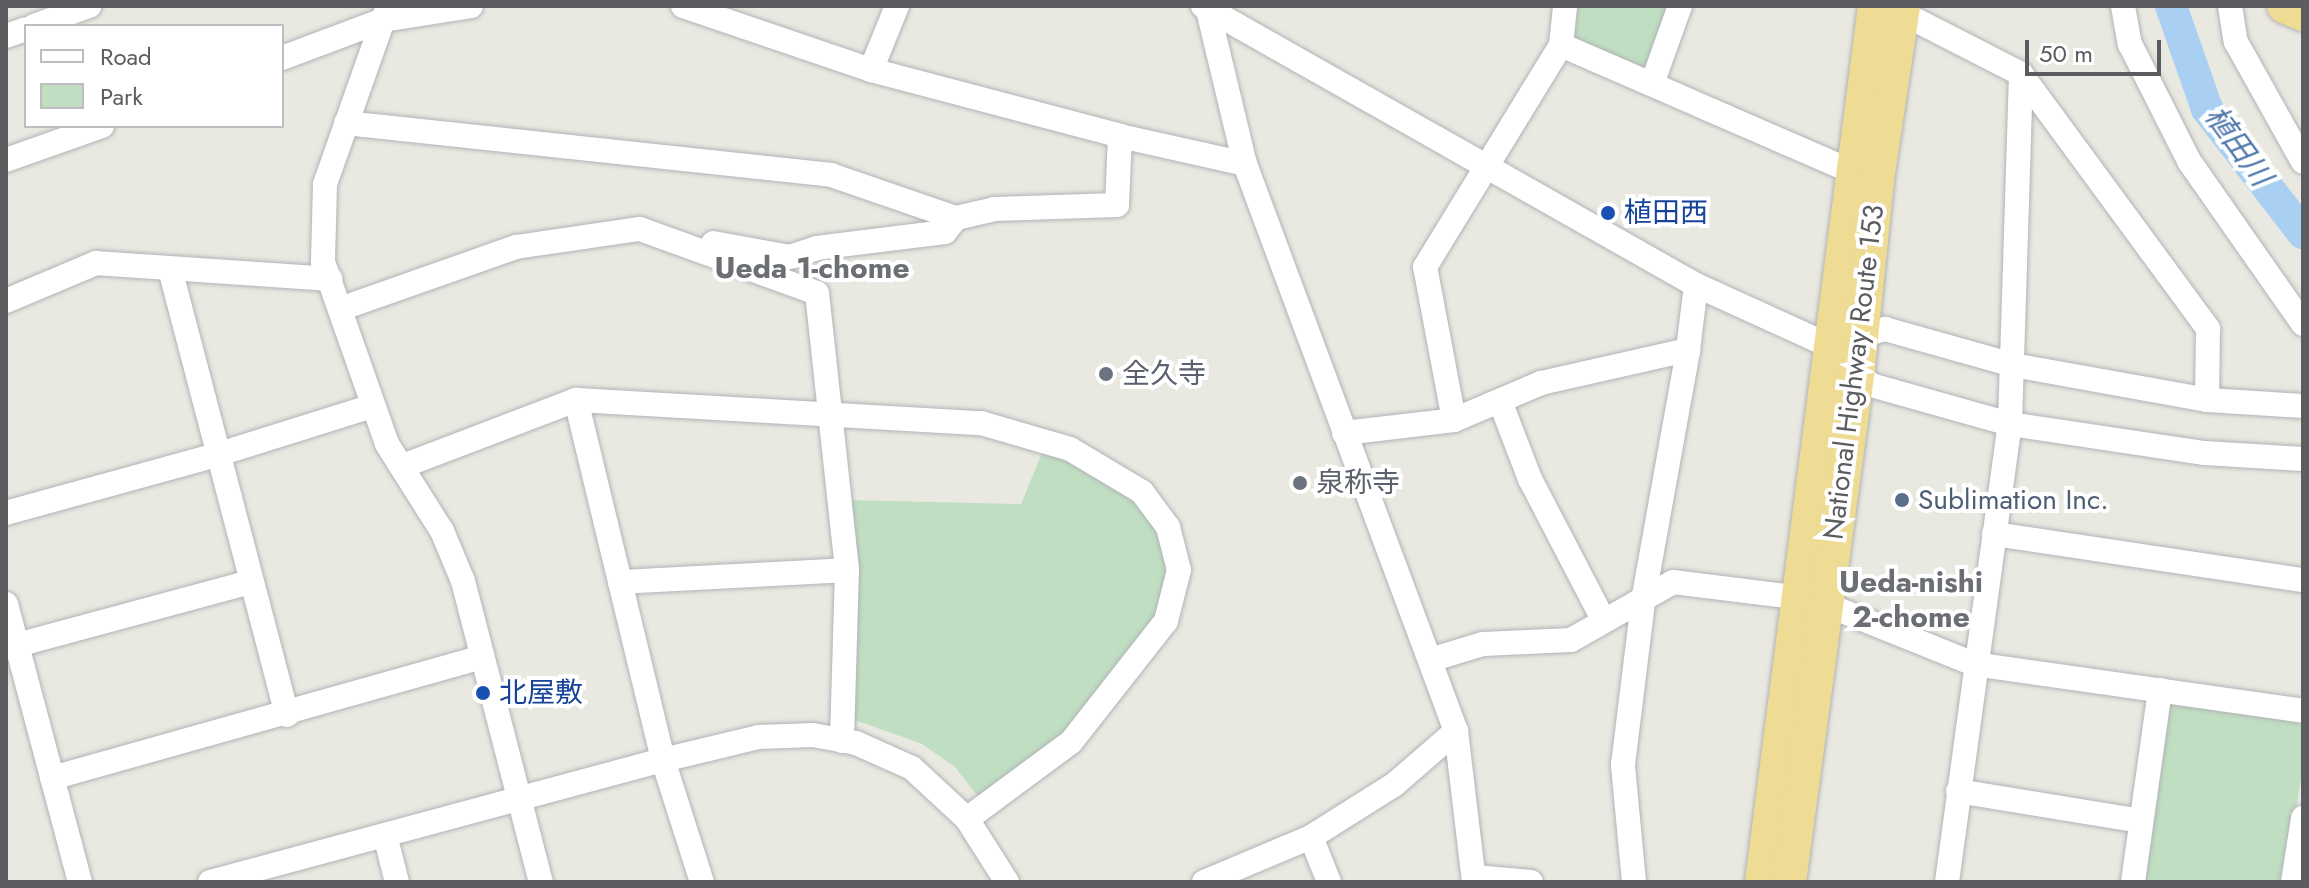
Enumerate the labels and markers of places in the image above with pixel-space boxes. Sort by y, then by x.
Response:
place label: 植田西 [1624,196,1708,230]
marker: 植田西 [1599,204,1617,222]
place label: 全久寺 [1122,357,1206,391]
marker: 全久寺 [1097,365,1115,383]
place label: 泉称寺 [1316,466,1400,500]
marker: 泉称寺 [1291,474,1309,492]
place label: Sublimation Inc. [1918,483,2109,517]
marker: Sublimation Inc. [1893,491,1911,509]
place label: 北屋敷 [499,676,583,710]
marker: 北屋敷 [474,684,492,702]

